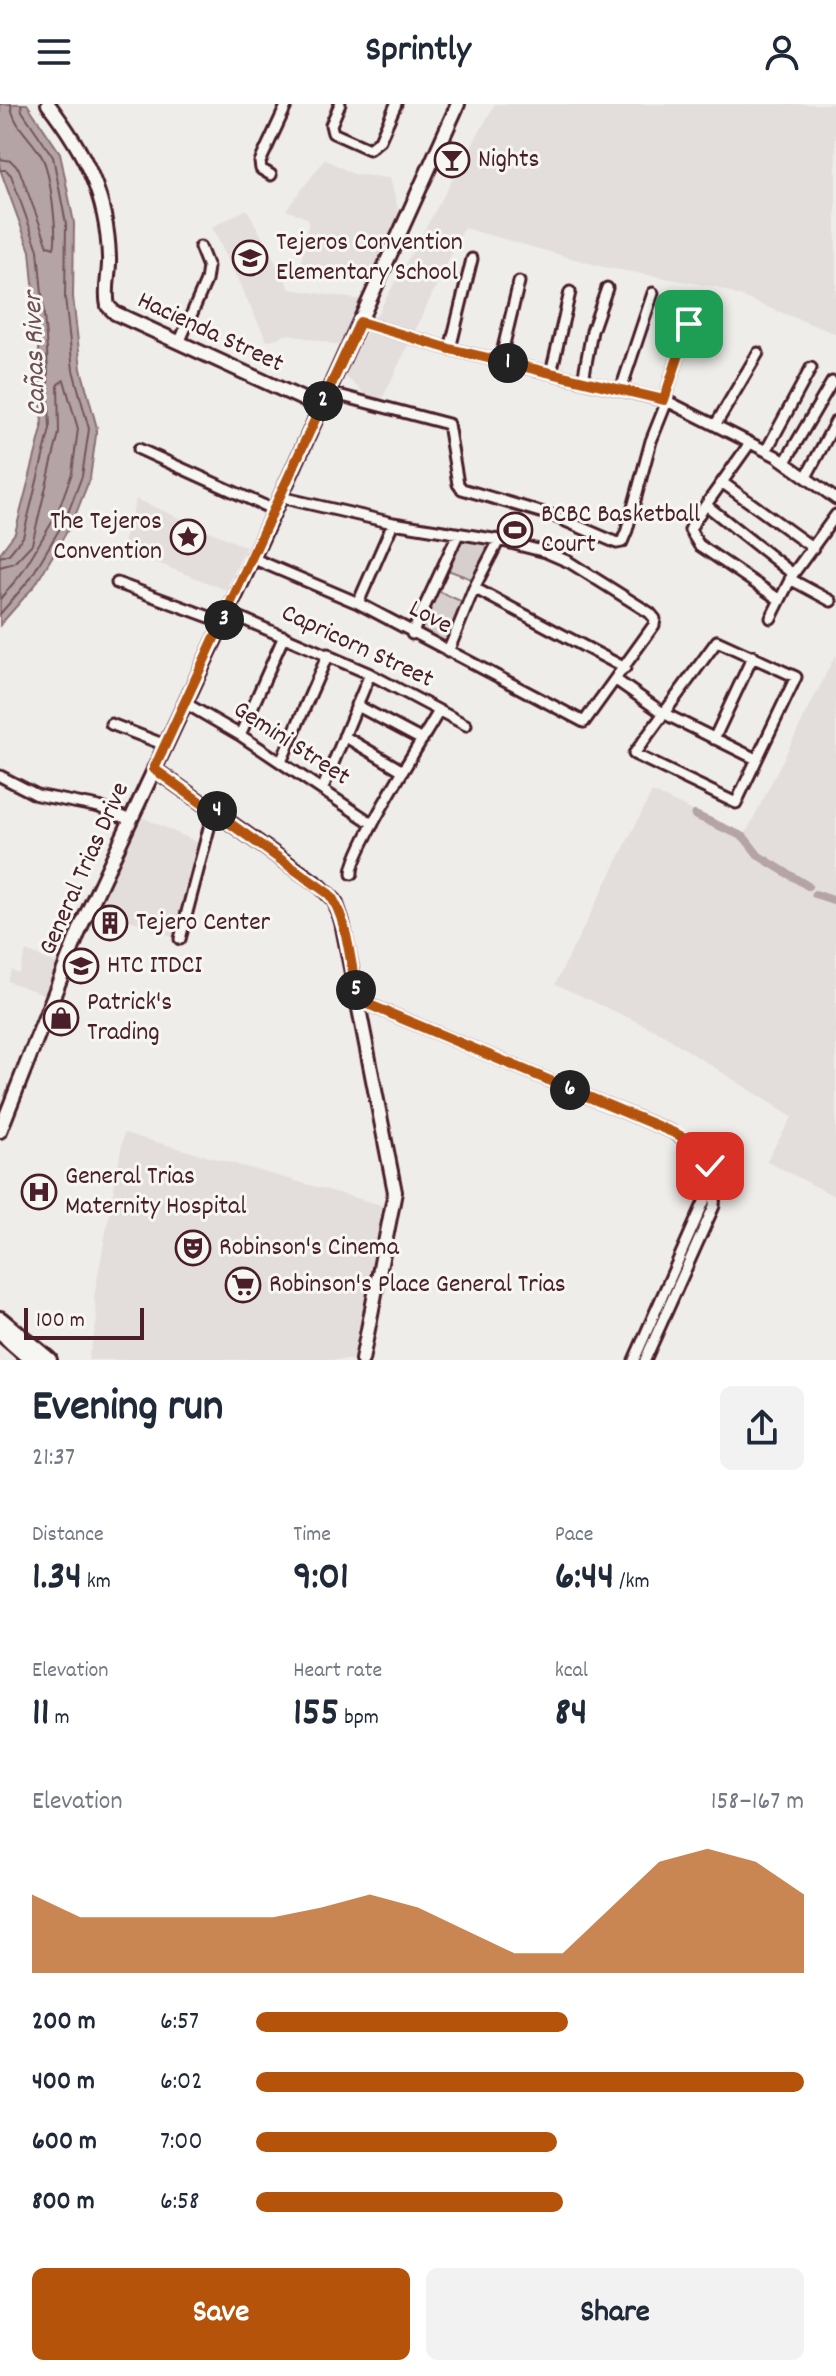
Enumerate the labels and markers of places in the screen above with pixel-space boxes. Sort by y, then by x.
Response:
bar icon: Nights [433,141,471,179]
place label: Nights [478,142,539,179]
place label: Tejeros Convention Elementary School [276,225,463,292]
school or university icon: Tejeros Convention Elementary School [231,239,269,277]
pin [655,290,723,358]
pin: 1 [488,343,528,383]
pin: 2 [303,381,343,421]
place label: BCBC Basketball Court [541,497,700,564]
place label: The Tejeros Convention [50,504,162,571]
sports icon: BCBC Basketball Court [496,511,534,549]
place icon: The Tejeros Convention [169,518,207,556]
pin: 3 [204,600,244,640]
pin: 4 [197,791,237,831]
building icon: Tejero Center [91,904,129,942]
place label: Tejero Center [136,905,271,942]
school or university icon: HTC ITDCI [62,947,100,985]
place label: HTC ITDCI [107,948,202,985]
pin: 5 [336,970,376,1010]
place label: Patrick's Trading [87,985,172,1052]
shop icon: Patrick's Trading [42,999,80,1037]
pin: 6 [550,1070,590,1110]
pin [676,1132,744,1200]
place label: General Trias Maternity Hospital [65,1159,247,1226]
hospital icon: General Trias Maternity Hospital [20,1173,58,1211]
theatre icon: Robinson's Cinema [174,1229,212,1267]
place label: Robinson's Cinema [219,1230,400,1267]
supermarket icon: Robinson's Place General Trias [224,1266,262,1304]
place label: Robinson's Place General Trias [269,1267,566,1304]

